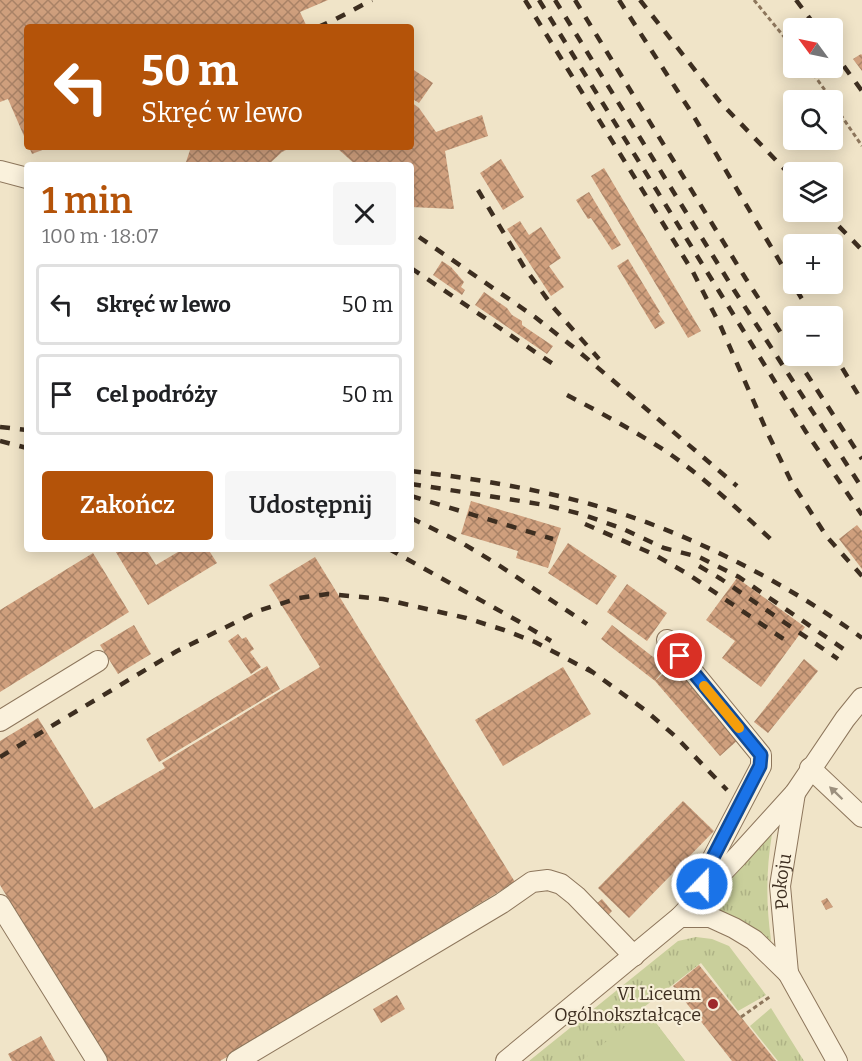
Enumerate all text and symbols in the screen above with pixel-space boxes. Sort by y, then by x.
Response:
north arrow [783,18,843,78]
map controls [783,18,843,366]
text: 50 m [141,46,238,96]
icon: left [42,48,120,126]
button: search [783,90,843,150]
text: Skręć w lewo [141,97,303,129]
button: layers [783,162,843,222]
text: 1 min [42,179,133,223]
button: close [333,182,396,245]
text: 100 m · 18:07 [42,224,158,248]
button: + [783,234,843,294]
icon: left [45,288,78,321]
text: Skręć w lewo [96,291,231,318]
text: 50 m [342,291,393,318]
button: − [783,306,843,366]
icon: arrive [45,378,78,411]
text: Cel podróży [96,381,217,408]
text: 50 m [342,381,393,408]
button: Zakończ [42,471,213,540]
button: Udostępnij [225,471,396,540]
pin [654,630,705,681]
icon: arrive [663,639,696,672]
one-way arrow [829,786,844,800]
position arrow [670,852,734,916]
street label: Pokoju [769,852,796,911]
place label: VI Liceum Ogólnokształcące [554,983,701,1026]
marker: VI Liceum Ogólnokształcące [706,997,720,1011]

